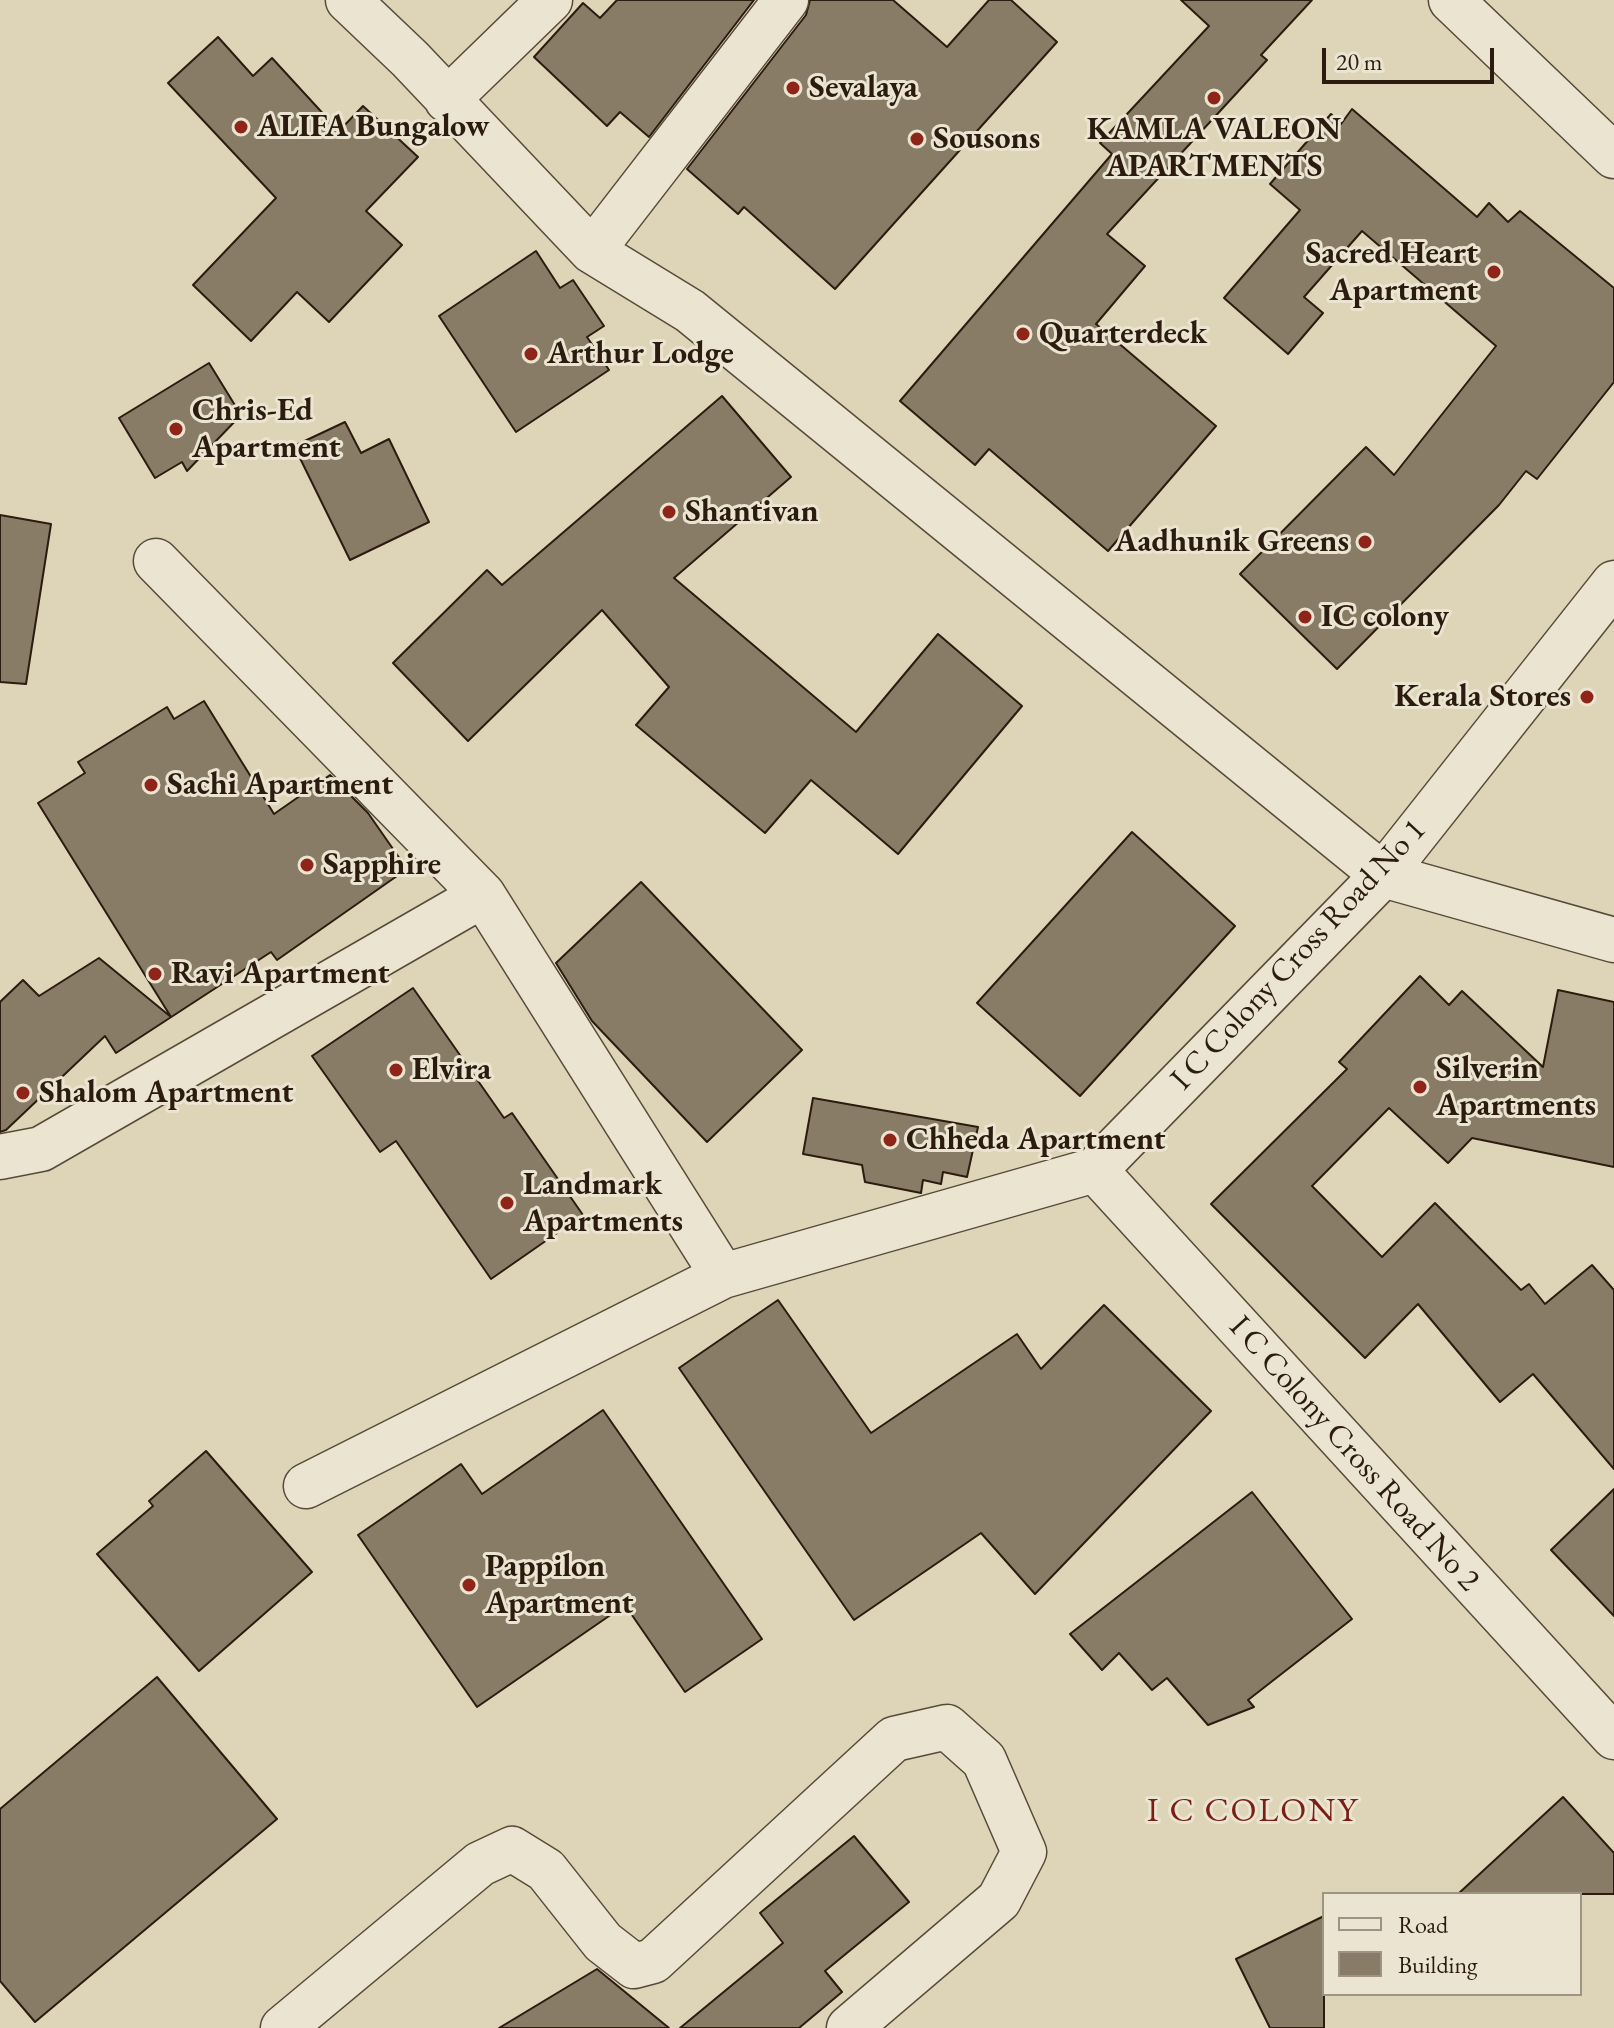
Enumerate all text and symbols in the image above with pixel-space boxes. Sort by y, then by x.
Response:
scale bar [1326,32,1498,82]
text: 20 m [1336,46,1383,77]
place label: Sevalaya [809,69,918,107]
marker: Sevalaya [784,79,802,97]
marker: KAMLA VALEON APARTMENTS [1205,89,1223,107]
place label: ALIFA Bungalow [257,108,490,146]
place label: KAMLA VALEON APARTMENTS [1087,111,1341,186]
marker: ALIFA Bungalow [232,118,250,136]
place label: Sousons [933,120,1040,158]
marker: Sousons [908,130,926,148]
place label: Sacred Heart Apartment [1305,235,1478,310]
marker: Sacred Heart Apartment [1485,263,1503,281]
place label: Quarterdeck [1039,315,1207,353]
marker: Quarterdeck [1014,325,1032,343]
place label: Arthur Lodge [547,335,734,373]
marker: Arthur Lodge [522,345,540,363]
place label: Chris-Ed Apartment [192,392,341,467]
marker: Chris-Ed Apartment [167,420,185,438]
place label: Shantivan [685,493,819,531]
marker: Shantivan [660,503,678,521]
place label: Aadhunik Greens [1114,523,1349,561]
marker: Aadhunik Greens [1356,533,1374,551]
place label: IC colony [1321,598,1449,636]
marker: IC colony [1296,608,1314,626]
place label: Kerala Stores [1394,678,1571,716]
marker: Kerala Stores [1578,688,1596,706]
place label: Sachi Apartment [167,766,393,804]
marker: Sachi Apartment [142,776,160,794]
street label: I C Colony Cross Road No 1 [1163,811,1435,1099]
place label: Sapphire [323,846,441,884]
marker: Sapphire [298,856,316,874]
place label: Ravi Apartment [171,955,390,993]
marker: Ravi Apartment [146,965,164,983]
place label: Silverin Apartments [1436,1050,1596,1125]
place label: Elvira [412,1051,491,1089]
marker: Elvira [387,1061,405,1079]
place label: Shalom Apartment [39,1074,293,1112]
marker: Silverin Apartments [1411,1078,1429,1096]
marker: Shalom Apartment [14,1084,32,1102]
place label: Chheda Apartment [906,1121,1166,1159]
marker: Chheda Apartment [881,1131,899,1149]
place label: Landmark Apartments [523,1166,683,1241]
marker: Landmark Apartments [498,1194,516,1212]
street label: I C Colony Cross Road No 2 [1220,1309,1488,1599]
place label: Pappilon Apartment [485,1548,634,1623]
marker: Pappilon Apartment [460,1576,478,1594]
district label: I C COLONY [1147,1792,1359,1832]
legend [1322,1892,1582,1996]
text: Road [1398,1909,1448,1940]
text: Building [1398,1949,1478,1980]

